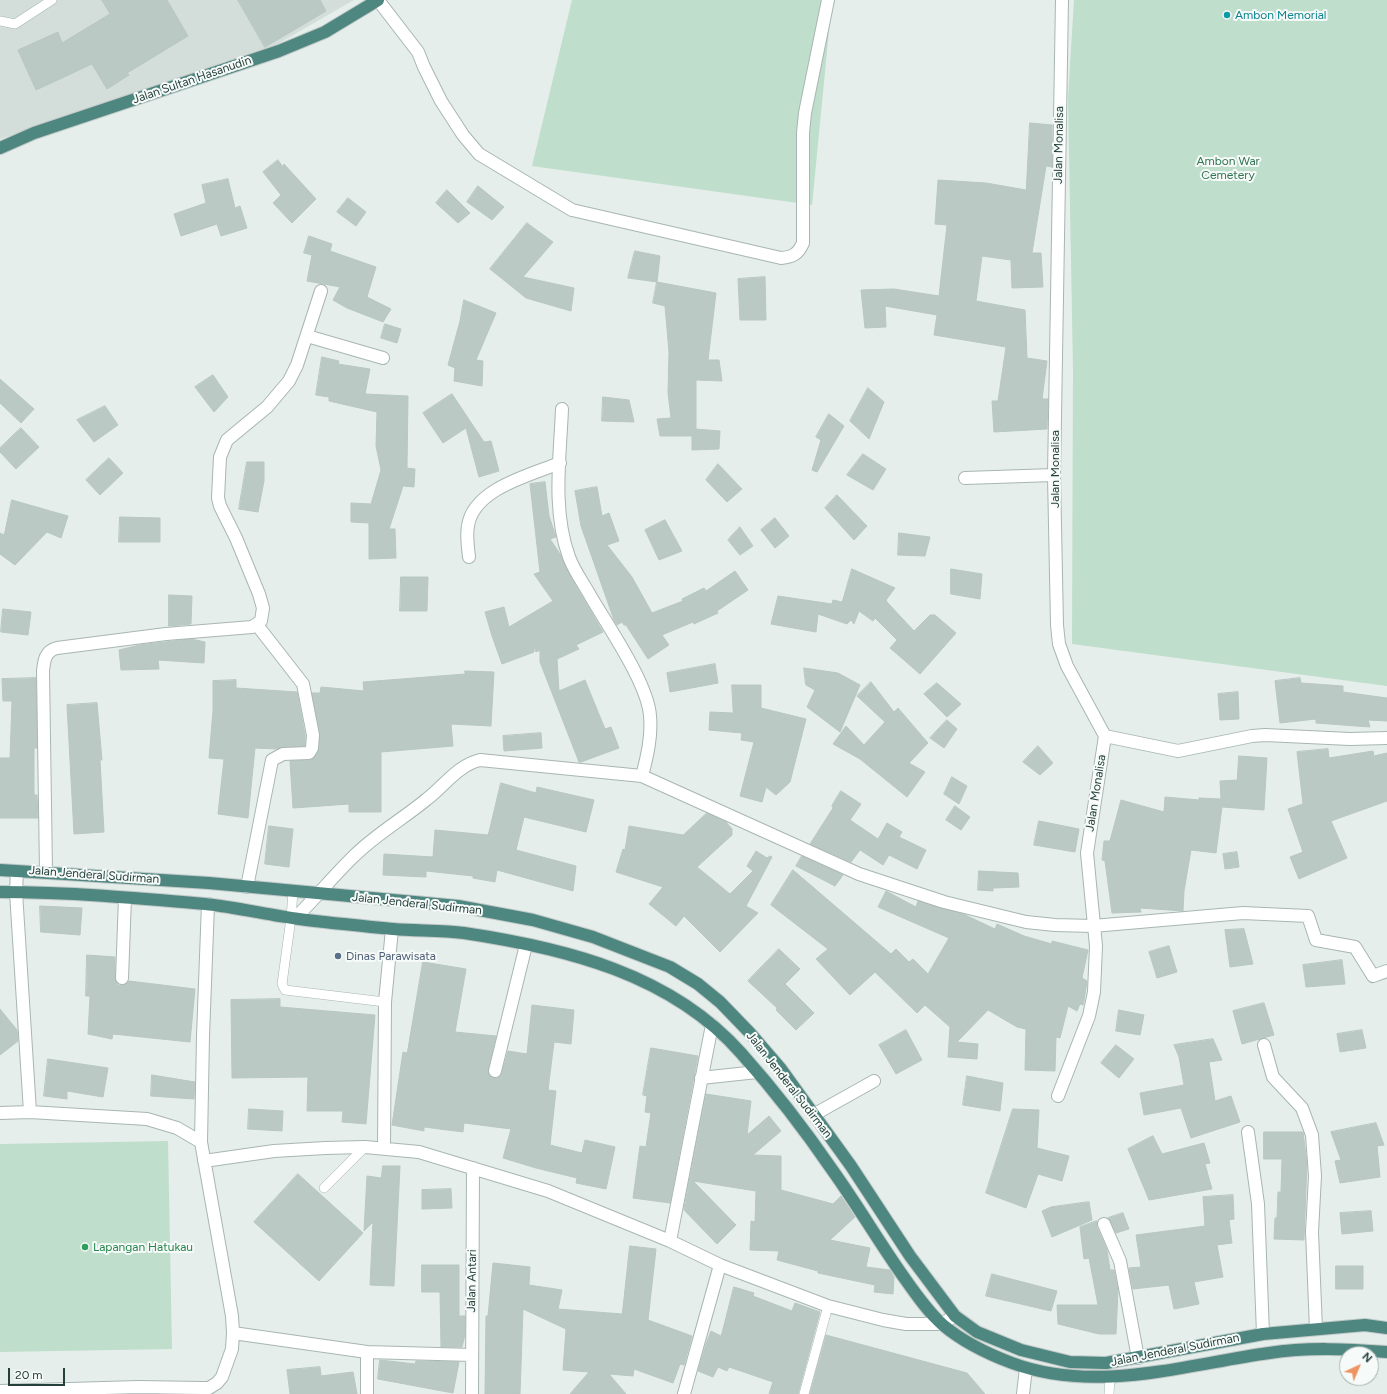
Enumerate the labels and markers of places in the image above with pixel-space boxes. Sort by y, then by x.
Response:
place label: Ambon Memorial [1235,8,1326,22]
marker: Ambon Memorial [1222,10,1232,20]
place label: Dinas Parawisata [346,949,436,963]
marker: Dinas Parawisata [333,951,343,961]
place label: Lapangan Hatukau [93,1240,193,1254]
marker: Lapangan Hatukau [80,1242,90,1252]

